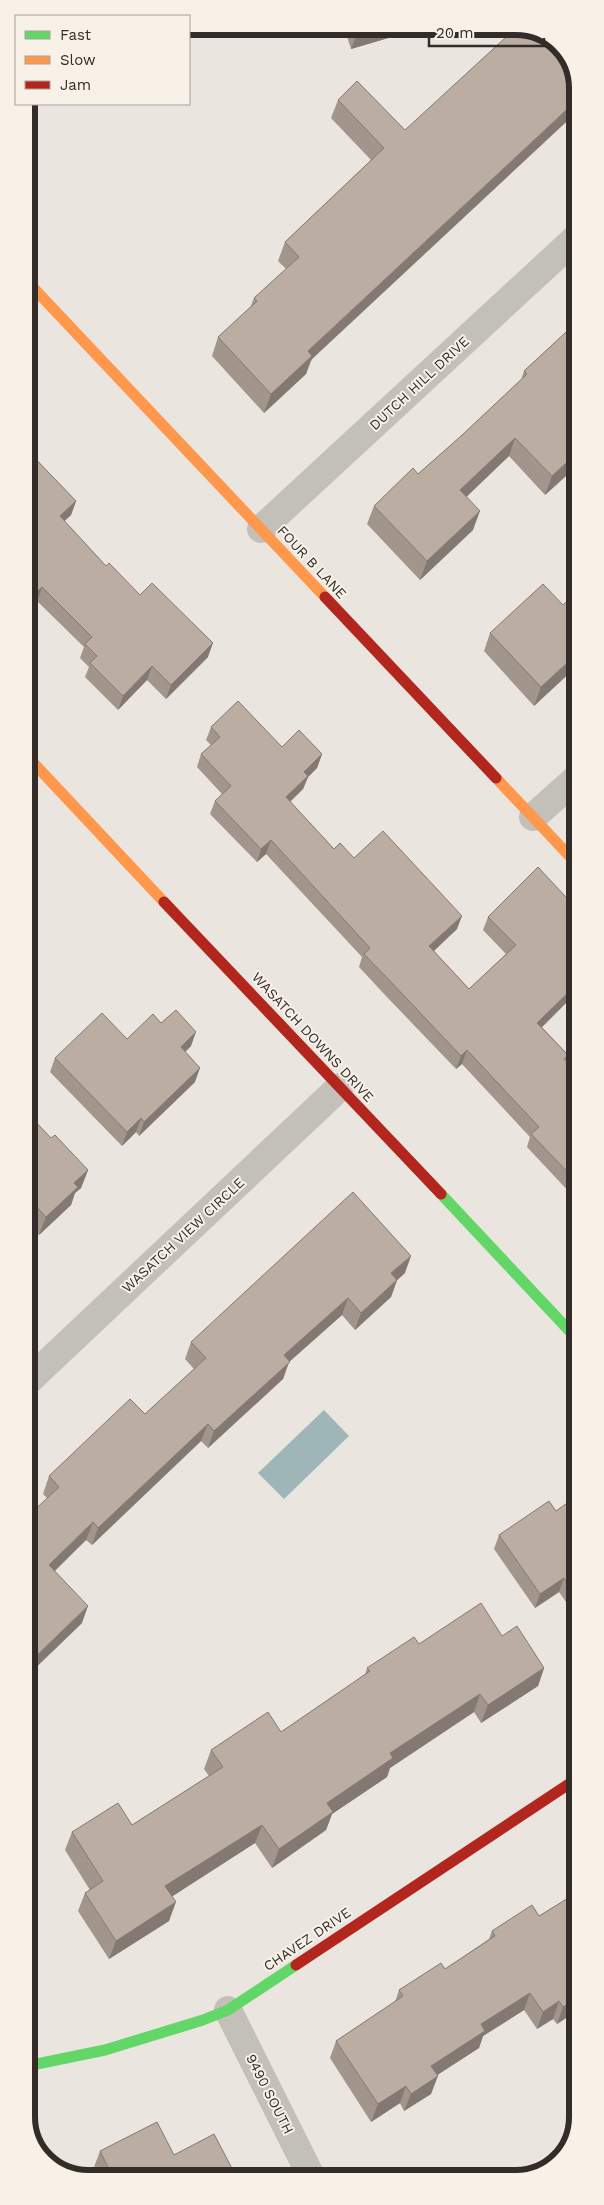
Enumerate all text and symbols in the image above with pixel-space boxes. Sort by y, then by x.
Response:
legend [15,15,190,105]
scale bar [429,15,544,47]
text: 20 m [436,24,474,42]
text: Fast [60,26,92,44]
text: Slow [60,51,96,69]
text: Jam [60,76,91,94]
street label: DUTCH HILL DRIVE [366,333,472,433]
street label: FOUR B LANE [274,522,350,602]
street label: WASATCH DOWNS DRIVE [249,969,377,1105]
street label: WASATCH VIEW CIRCLE [119,1174,247,1296]
street label: CHAVEZ DRIVE [260,1904,354,1974]
street label: 9490 SOUTH [243,2051,297,2137]

